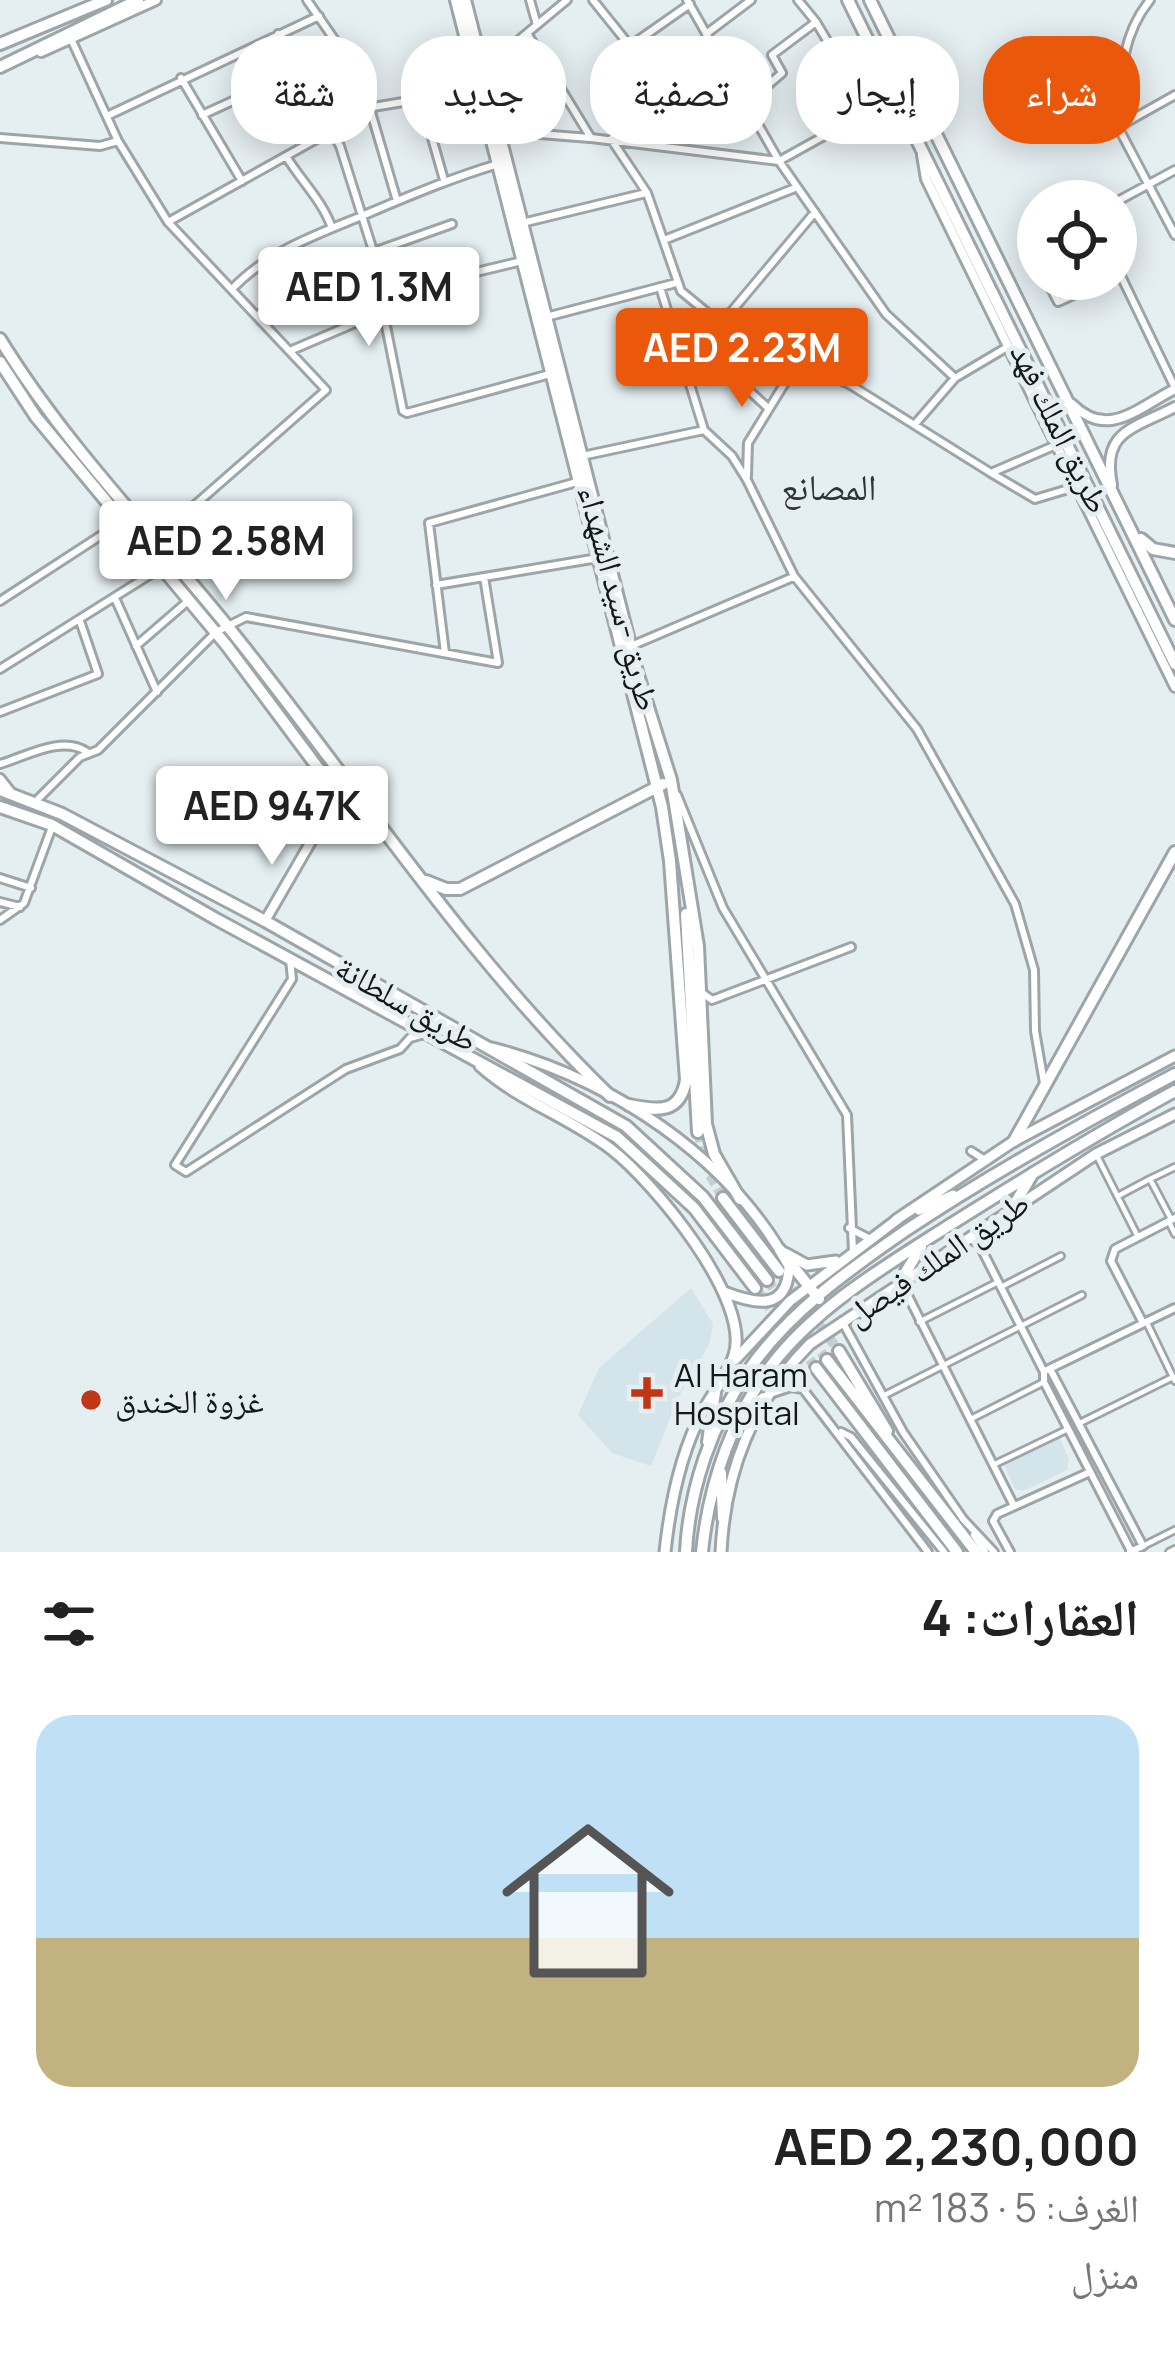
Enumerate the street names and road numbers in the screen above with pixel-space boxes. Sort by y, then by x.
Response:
street label: طريق الملك فهد [1001,336,1121,520]
street label: طريق -سيد الشهداء [568,481,672,715]
street label: طريق سلطانة [328,944,486,1062]
street label: طريق الملك فيصل [836,1180,1038,1336]

